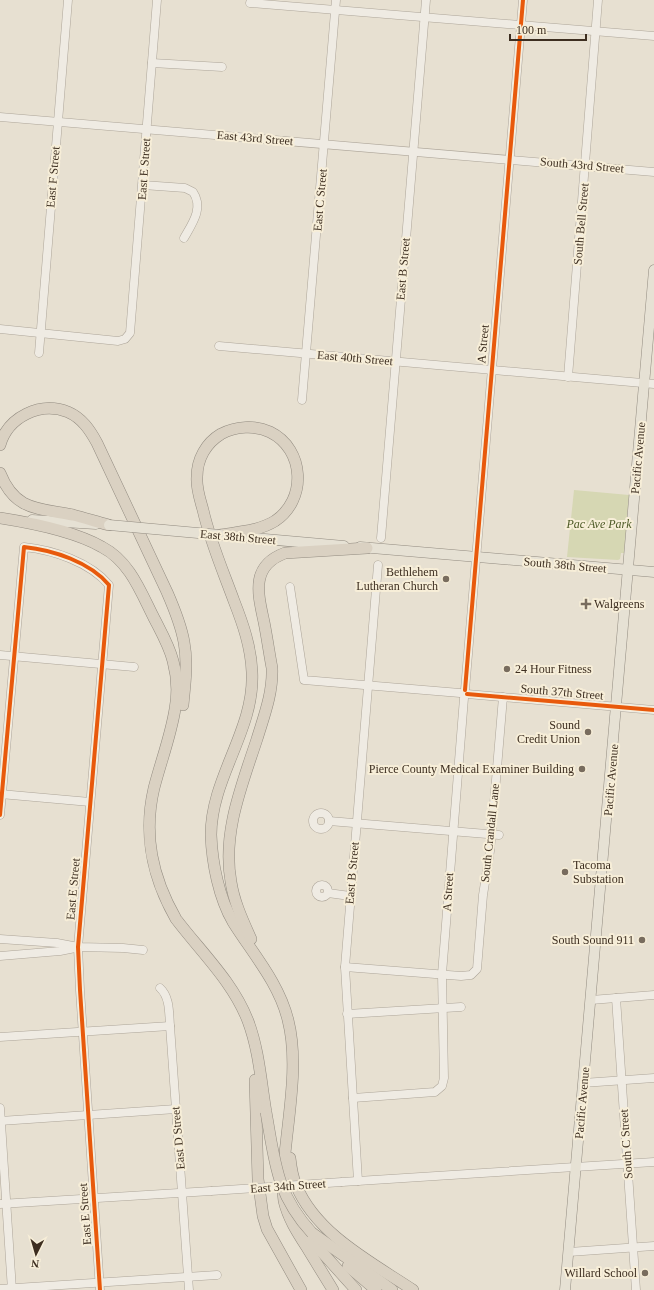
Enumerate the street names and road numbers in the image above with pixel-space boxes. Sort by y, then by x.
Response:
street label: East 43rd Street [216,128,294,148]
street label: East E Street [135,137,153,200]
street label: East F Street [43,145,63,208]
street label: South 43rd Street [540,154,625,176]
street label: East C Street [310,168,330,232]
street label: South Bell Street [570,182,592,265]
street label: East B Street [393,237,413,301]
street label: A Street [474,323,492,364]
street label: East 40th Street [317,348,394,368]
street label: Pacific Avenue [628,421,648,495]
street label: East 38th Street [200,527,277,547]
street label: South 38th Street [523,554,608,576]
street label: South 37th Street [520,681,605,703]
street label: Pacific Avenue [601,743,621,817]
street label: South Crandall Lane [478,783,502,883]
street label: East B Street [342,841,362,905]
street label: East E Street [63,857,83,920]
street label: A Street [440,871,456,912]
street label: Pacific Avenue [572,1066,592,1140]
street label: East D Street [168,1105,188,1170]
street label: South C Street [617,1108,635,1179]
street label: East 34th Street [250,1176,327,1196]
street label: East E Street [76,1182,94,1245]

